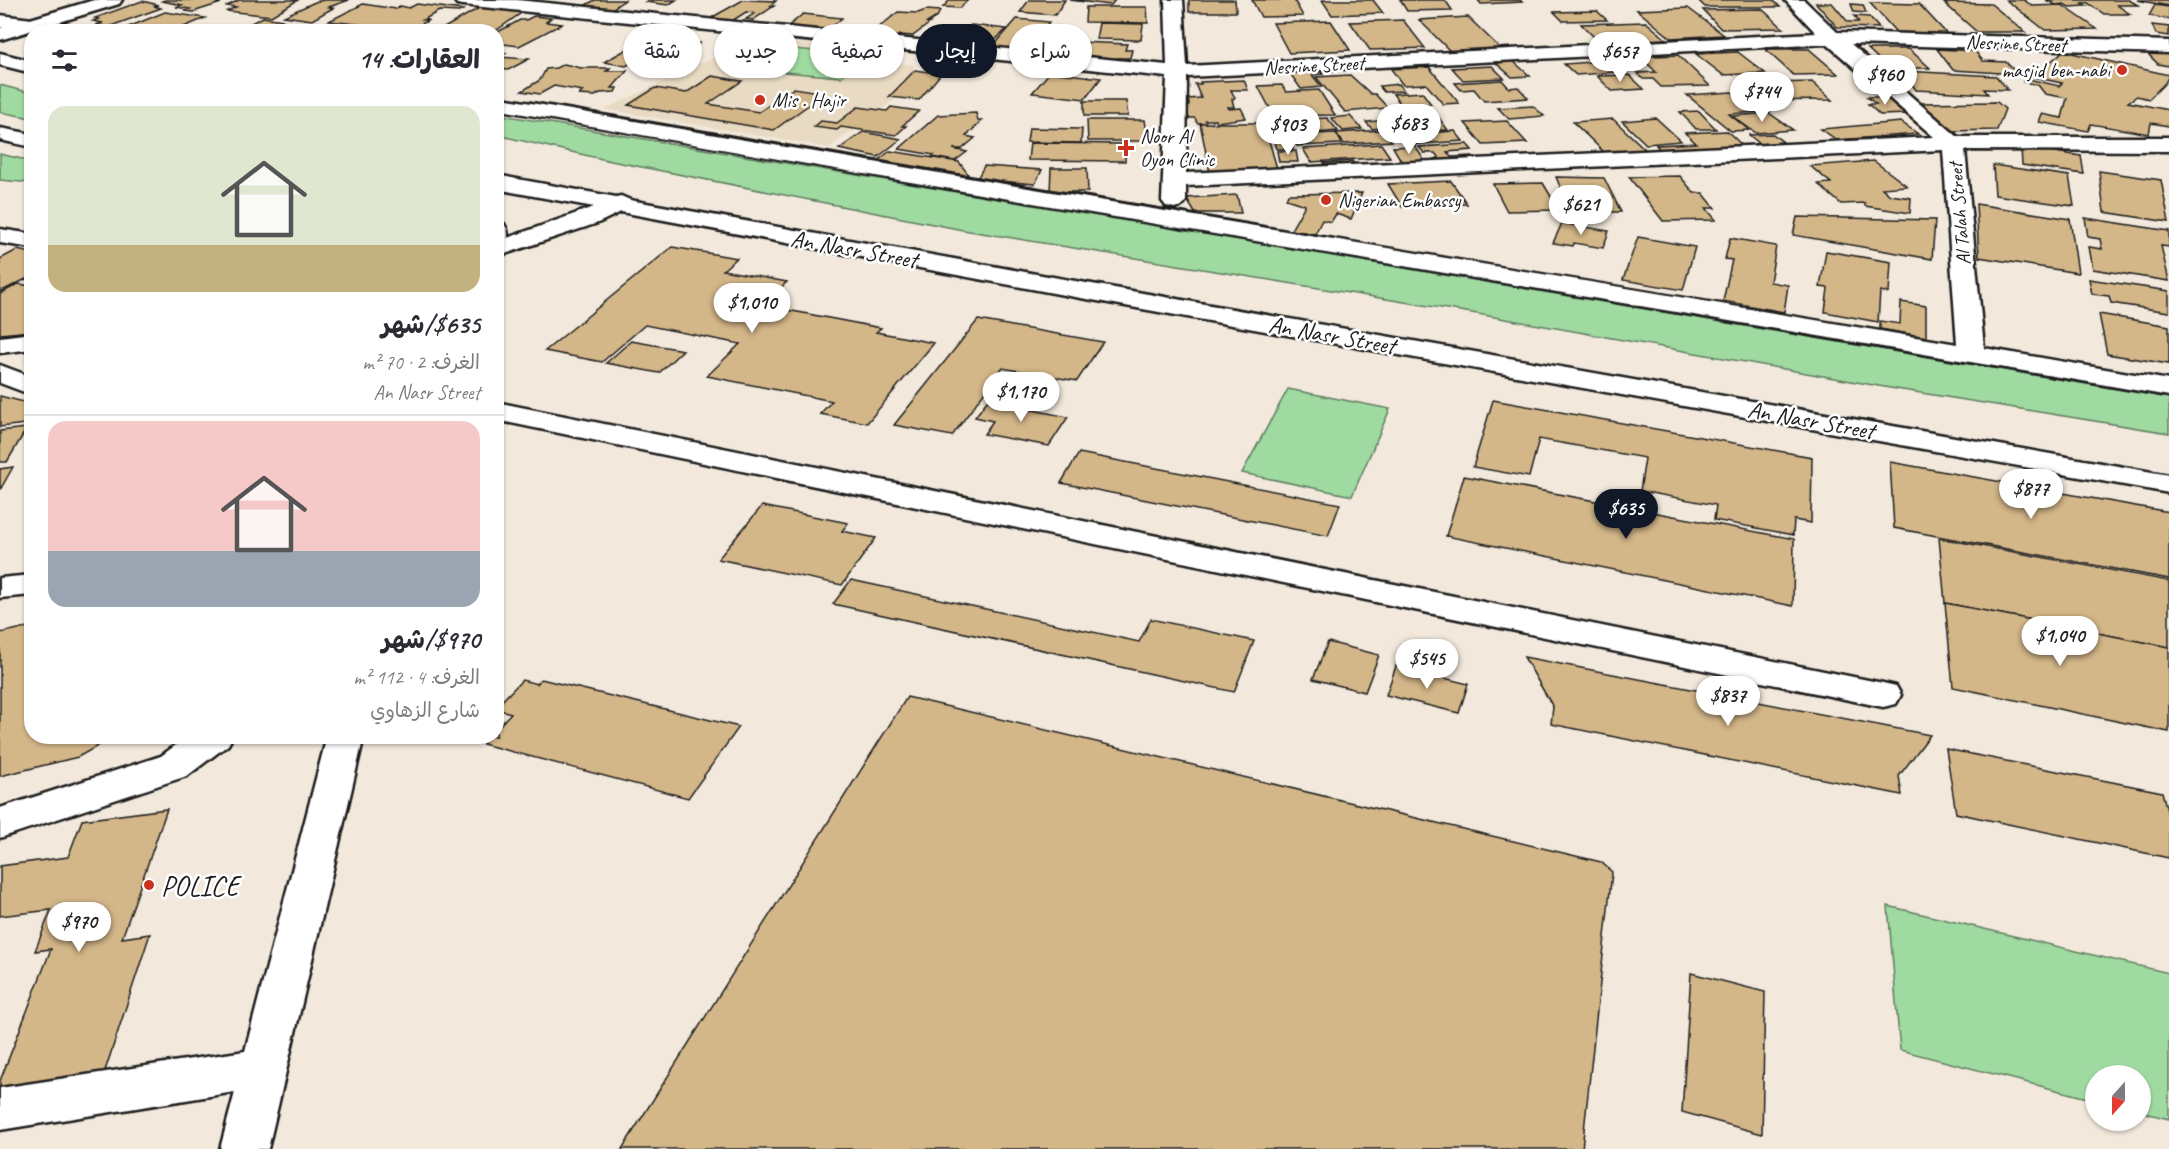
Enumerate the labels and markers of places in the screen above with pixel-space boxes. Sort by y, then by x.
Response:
pin: $657 [1584,32,1656,83]
pin: $960 [1849,55,1921,106]
place label: masjid ben-nabi [2002,58,2112,83]
marker: masjid ben-nabi [2115,63,2129,77]
pin: $744 [1726,72,1798,123]
place label: Mis . Hajir [772,88,848,113]
marker: Mis . Hajir [753,93,767,107]
pin: $683 [1373,104,1445,155]
pin: $903 [1252,105,1324,156]
place label: Noor Al Oyon Clinic [1140,124,1215,172]
marker: Noor Al Oyon Clinic [1117,139,1135,157]
pin: $621 [1545,185,1617,236]
place label: Nigerian Embassy [1338,188,1461,213]
marker: Nigerian Embassy [1319,193,1333,207]
pin: $1,010 [703,283,801,334]
pin: $1,170 [972,372,1070,423]
pin: $877 [1995,469,2067,520]
pin: $635 [1590,489,1662,540]
pin: $1,040 [2011,616,2109,667]
pin: $545 [1391,639,1463,690]
pin: $837 [1692,676,1764,727]
place label: POLICE [161,868,243,903]
marker: POLICE [142,878,156,892]
pin: $970 [43,902,115,953]

